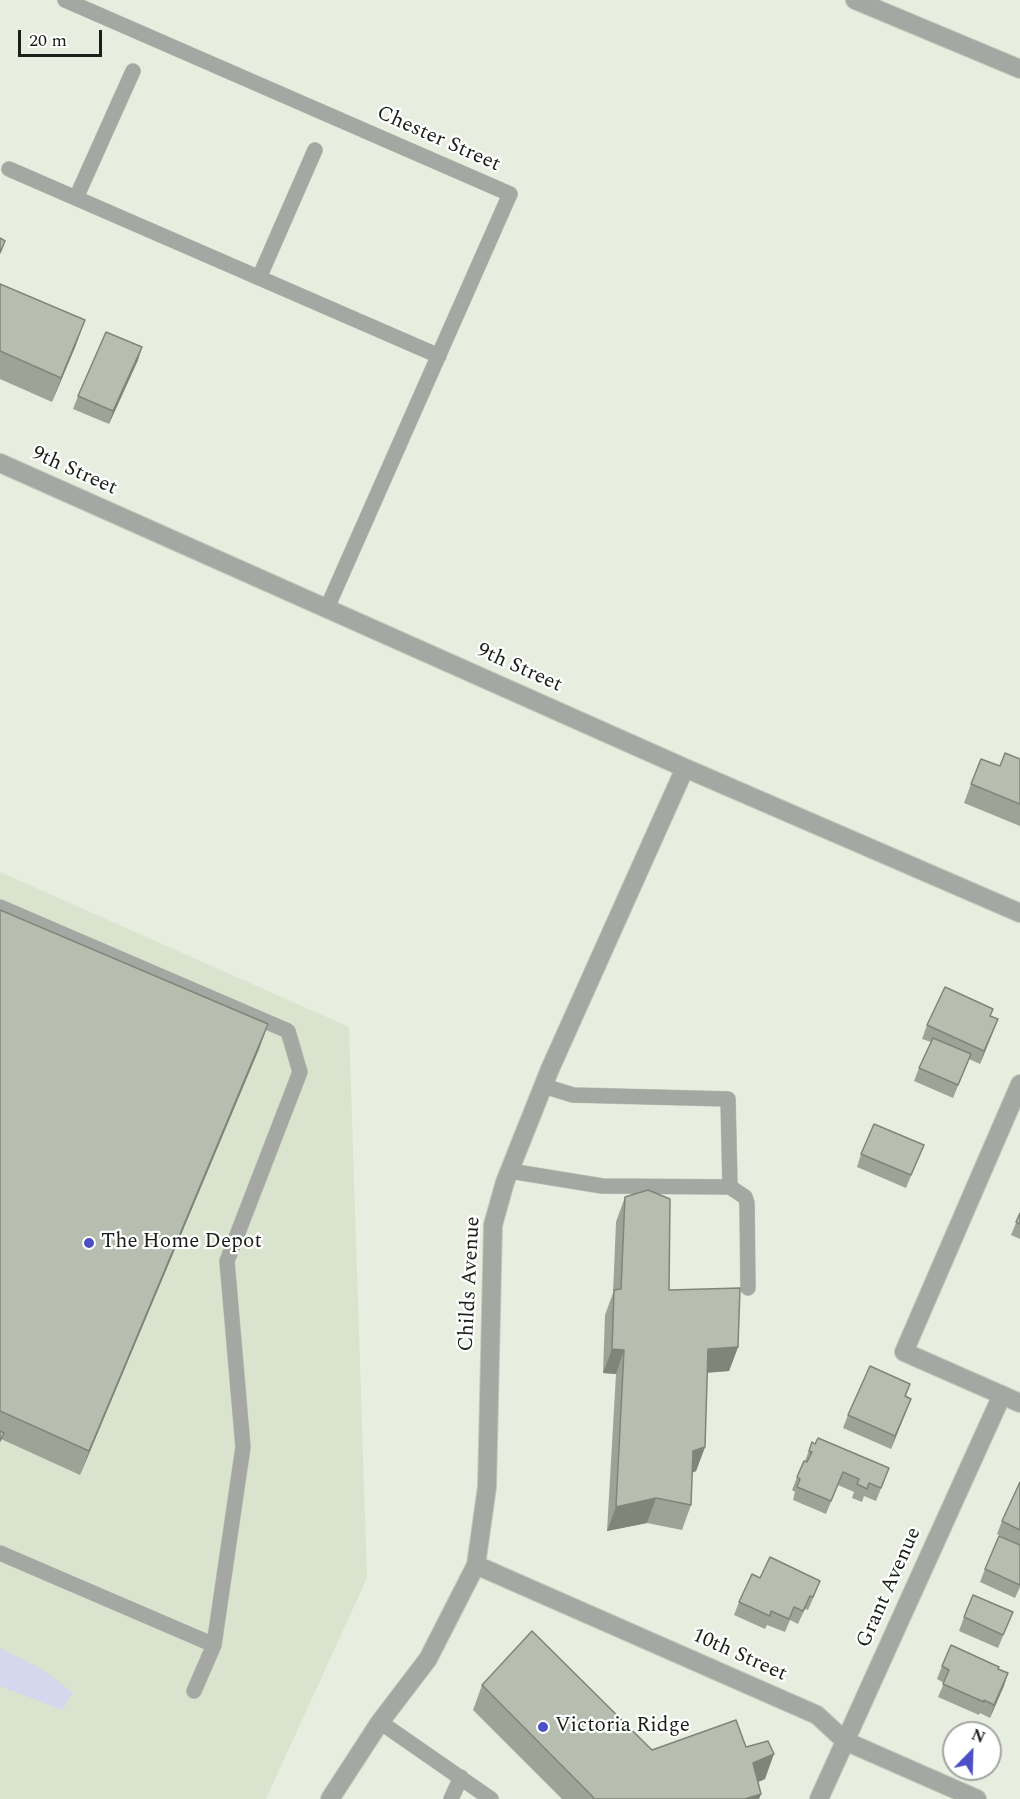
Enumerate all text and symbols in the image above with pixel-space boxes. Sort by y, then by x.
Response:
scale bar [21,18,105,56]
text: 20 m [29,27,67,54]
street label: Chester Street [372,101,504,179]
street label: 9th Street [28,442,120,502]
street label: 9th Street [473,639,565,699]
street label: Childs Avenue [455,1216,487,1352]
place label: The Home Depot [101,1230,262,1256]
marker: The Home Depot [82,1236,96,1250]
street label: Grant Avenue [852,1524,928,1652]
street label: 10th Street [688,1624,790,1688]
place label: Victoria Ridge [555,1714,690,1740]
marker: Victoria Ridge [536,1720,550,1734]
north arrow [942,1721,1002,1781]
text: N [968,1723,989,1750]

